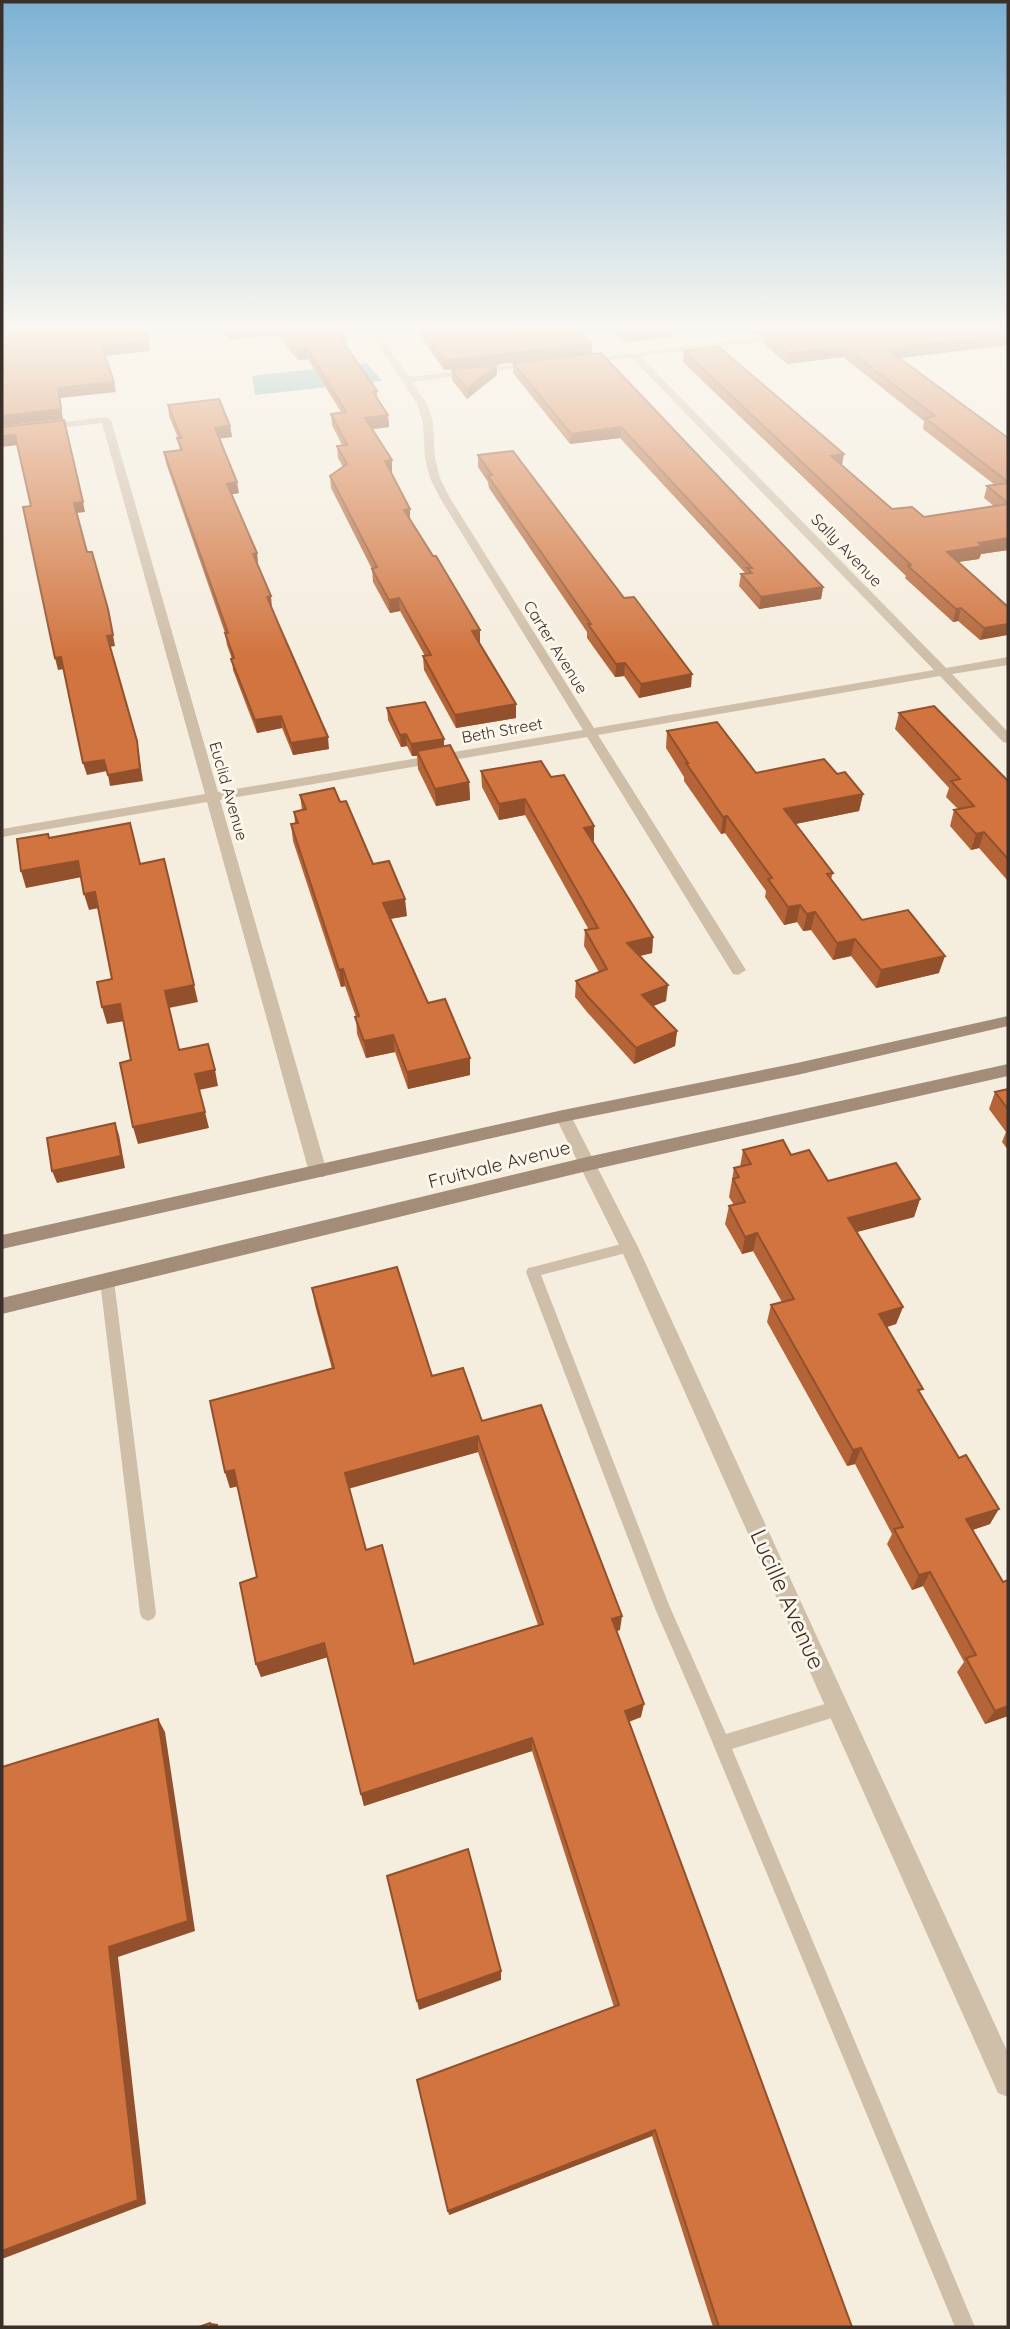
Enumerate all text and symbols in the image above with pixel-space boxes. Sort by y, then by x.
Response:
street label: Sally Avenue [807,509,887,591]
street label: Carter Avenue [519,597,593,697]
street label: Beth Street [460,713,544,747]
street label: Euclid Avenue [205,739,253,843]
street label: Fruitvale Avenue [425,1135,573,1193]
street label: Lucille Avenue [744,1524,832,1674]

